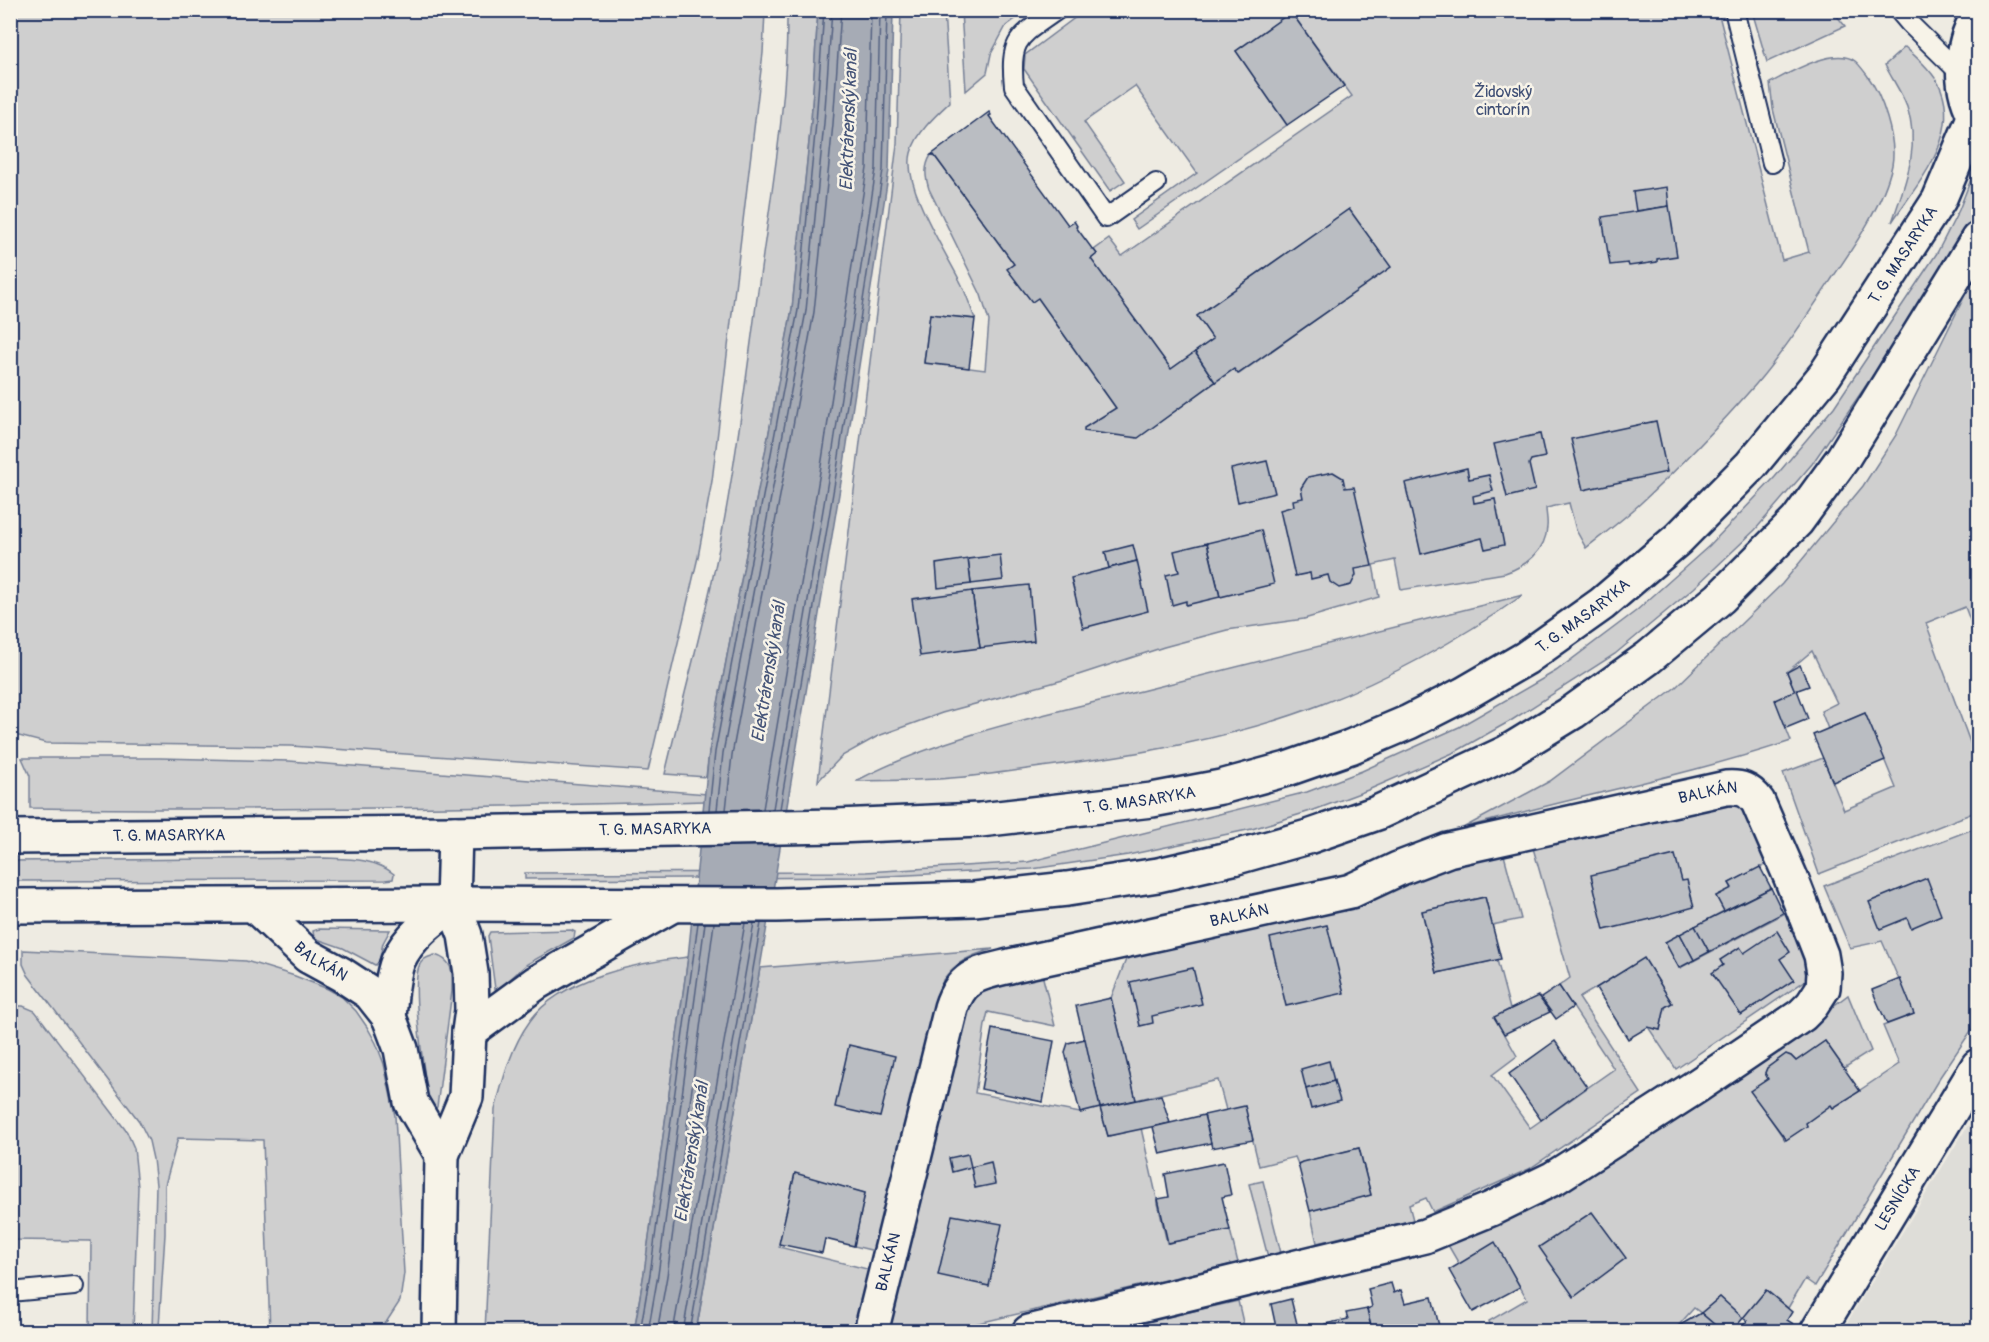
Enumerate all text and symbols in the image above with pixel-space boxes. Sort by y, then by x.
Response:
water label: Elektrárenský kanál [835,47,863,191]
park label: Židovský cintorín [1474,82,1532,120]
street label: T. G. MASARYKA [1864,202,1942,308]
street label: T. G. MASARYKA [1532,574,1634,658]
water label: Elektrárenský kanál [747,598,792,744]
street label: BALKÁN [1676,778,1738,808]
street label: T. G. MASARYKA [1083,782,1197,818]
street label: T. G. MASARYKA [598,818,711,840]
street label: T. G. MASARYKA [113,825,225,846]
street label: BALKÁN [1208,899,1271,932]
street label: BALKÁN [289,938,352,986]
water label: Elektrárenský kanál [670,1078,715,1224]
street label: LESNÍCKA [1871,1163,1925,1235]
street label: BALKÁN [871,1231,905,1294]

